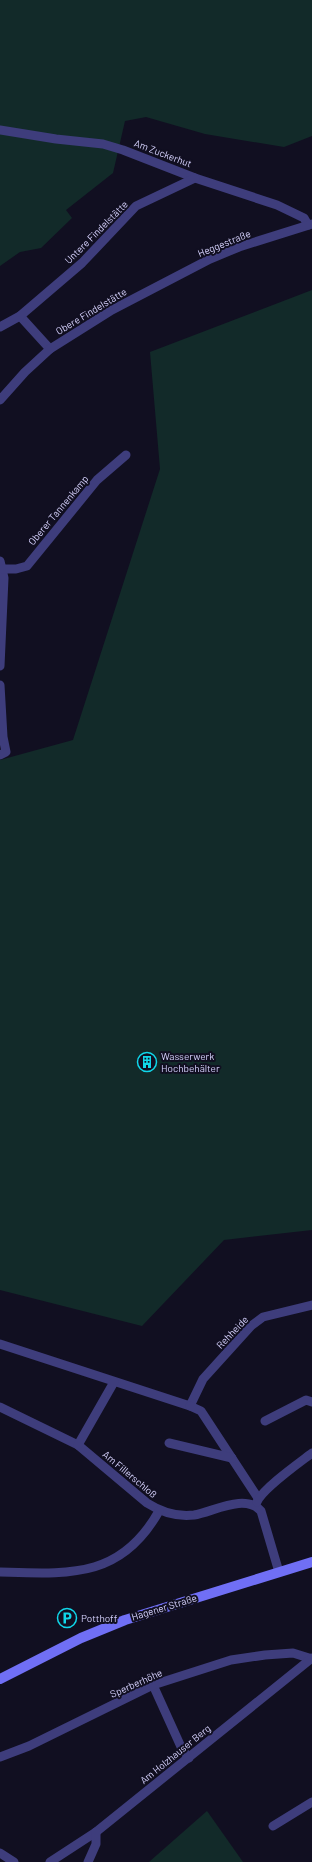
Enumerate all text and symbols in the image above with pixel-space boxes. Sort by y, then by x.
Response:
street label: Am Zuckerhut [133,137,194,170]
street label: Untere Findelstätte [62,198,130,266]
street label: Heggestraße [196,227,252,259]
street label: Obere Findelstätte [53,285,129,337]
street label: Oberer Tannenkamp [25,473,91,547]
place label: Wasserwerk Hochbehälter [161,1050,220,1074]
building icon: Wasserwerk Hochbehälter [136,1051,158,1073]
street label: Rehheide [214,1313,250,1351]
street label: Am Fillerschloß [101,1448,159,1500]
street label: Hagener Straße [130,1591,198,1623]
parking icon: Potthoff [56,1607,78,1629]
place label: Potthoff [81,1612,118,1624]
street label: Sperberhöhe [108,1666,164,1700]
street label: Am Holzhauser Berg [137,1722,213,1786]

